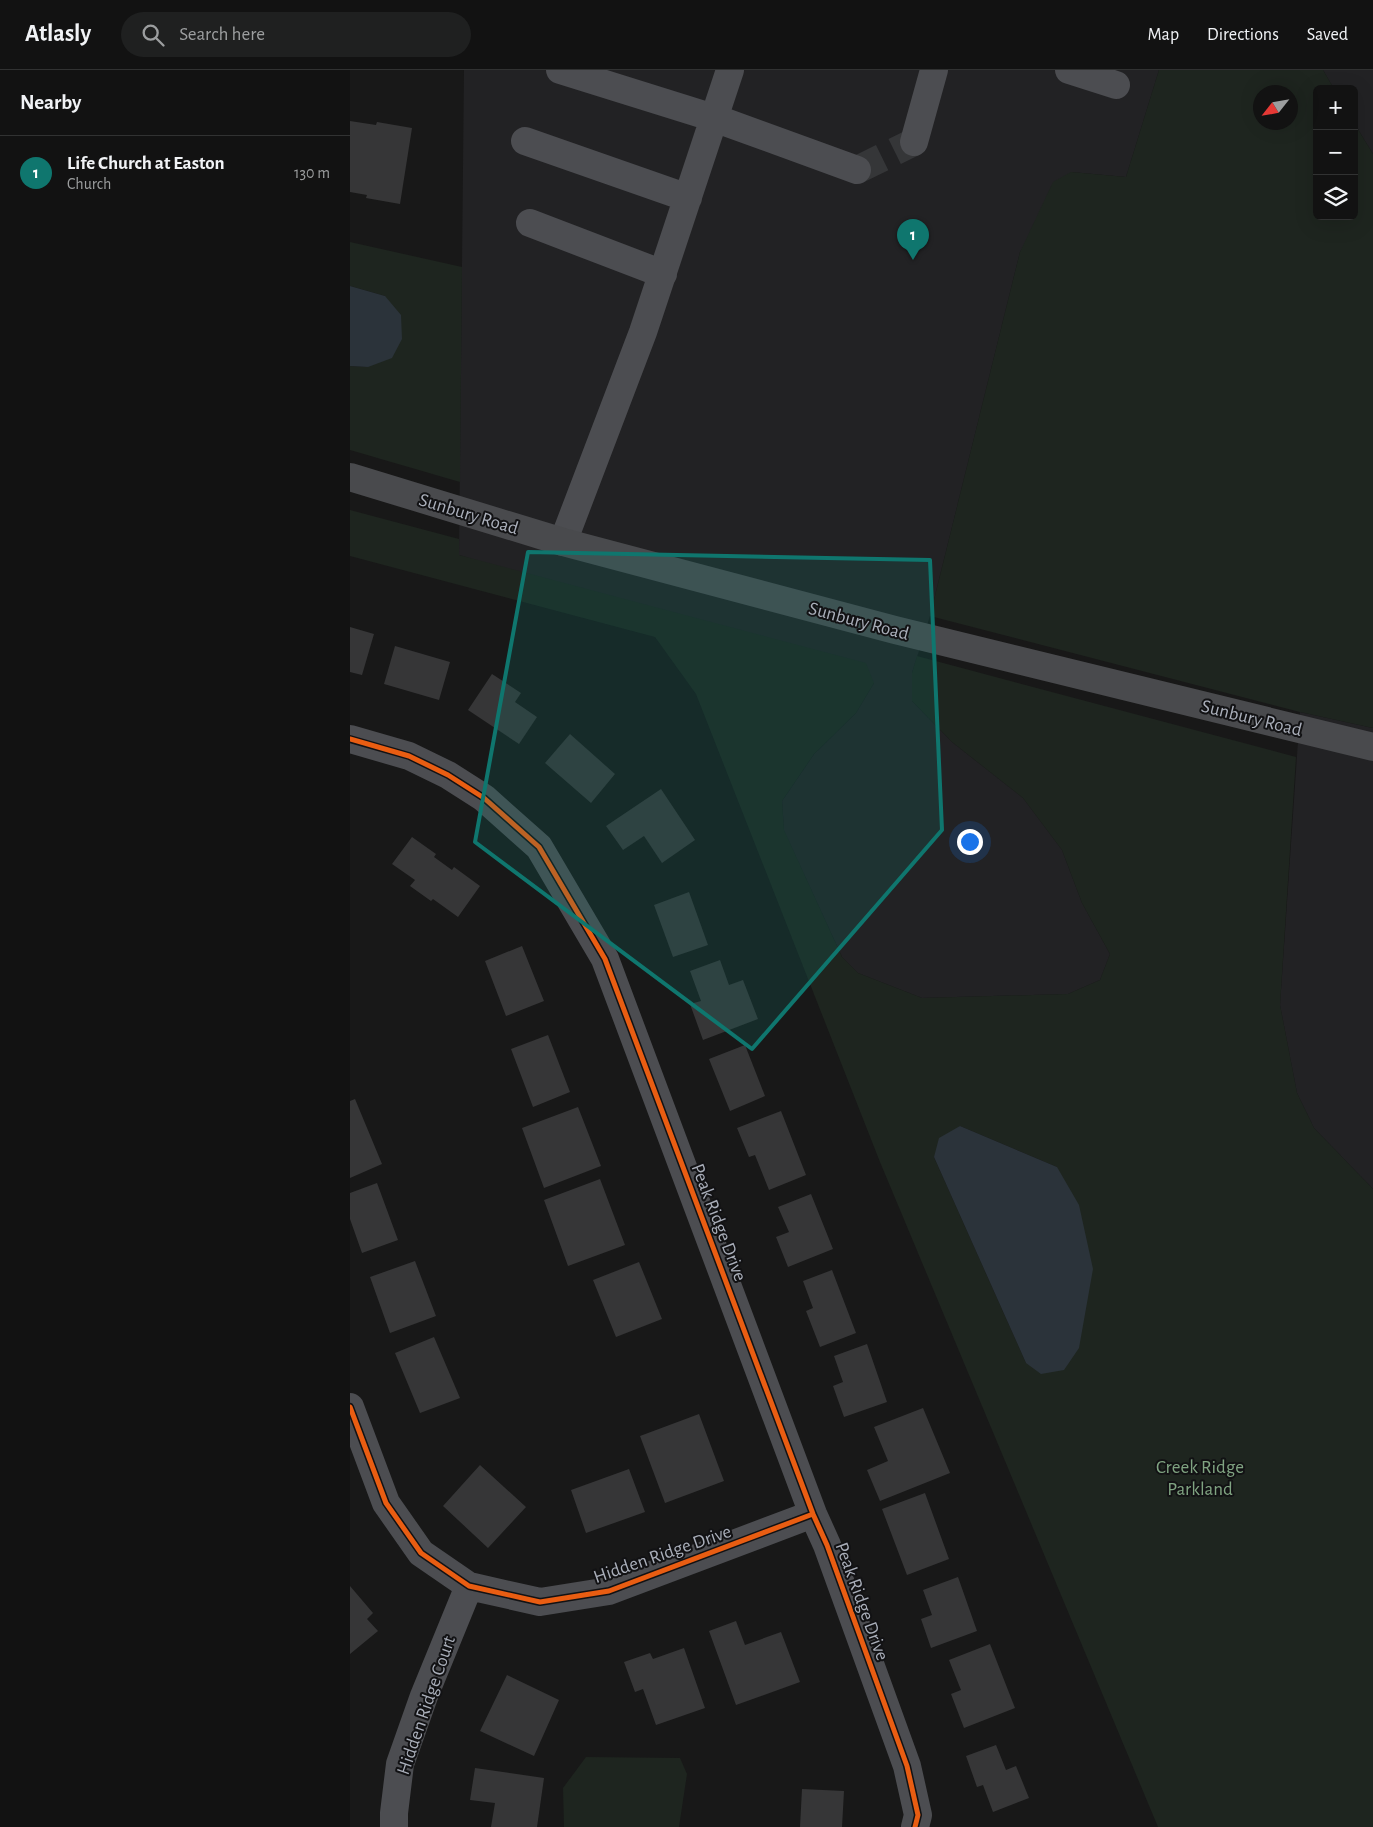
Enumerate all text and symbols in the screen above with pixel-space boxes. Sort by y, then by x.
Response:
search box [121,12,471,57]
icon: search [139,21,167,49]
text: Atlasly [25,22,91,46]
text: Search here [179,25,265,44]
text: Map [1148,26,1179,44]
text: Directions [1207,26,1279,44]
text: Saved [1307,26,1348,44]
north arrow [1253,85,1298,130]
map controls [1313,85,1358,220]
button: + [1313,85,1358,130]
text: Nearby [20,92,81,113]
button: − [1313,130,1358,175]
text: Life Church at Easton [67,154,225,173]
text: 1 [33,165,39,181]
text: 130 m [294,165,330,181]
button: layers [1313,175,1358,220]
text: Church [67,176,111,192]
pin: 1 [897,219,929,260]
street label: Sunbury Road [417,490,521,539]
street label: Sunbury Road [806,599,911,644]
street label: Sunbury Road [1199,697,1304,740]
your location [957,829,983,855]
street label: Peak Ridge Drive [687,1161,750,1284]
park label: Creek Ridge Parkland [1156,1458,1244,1499]
street label: Hidden Ridge Drive [591,1522,734,1587]
street label: Peak Ridge Drive [831,1540,892,1663]
street label: Hidden Ridge Court [394,1634,459,1777]

